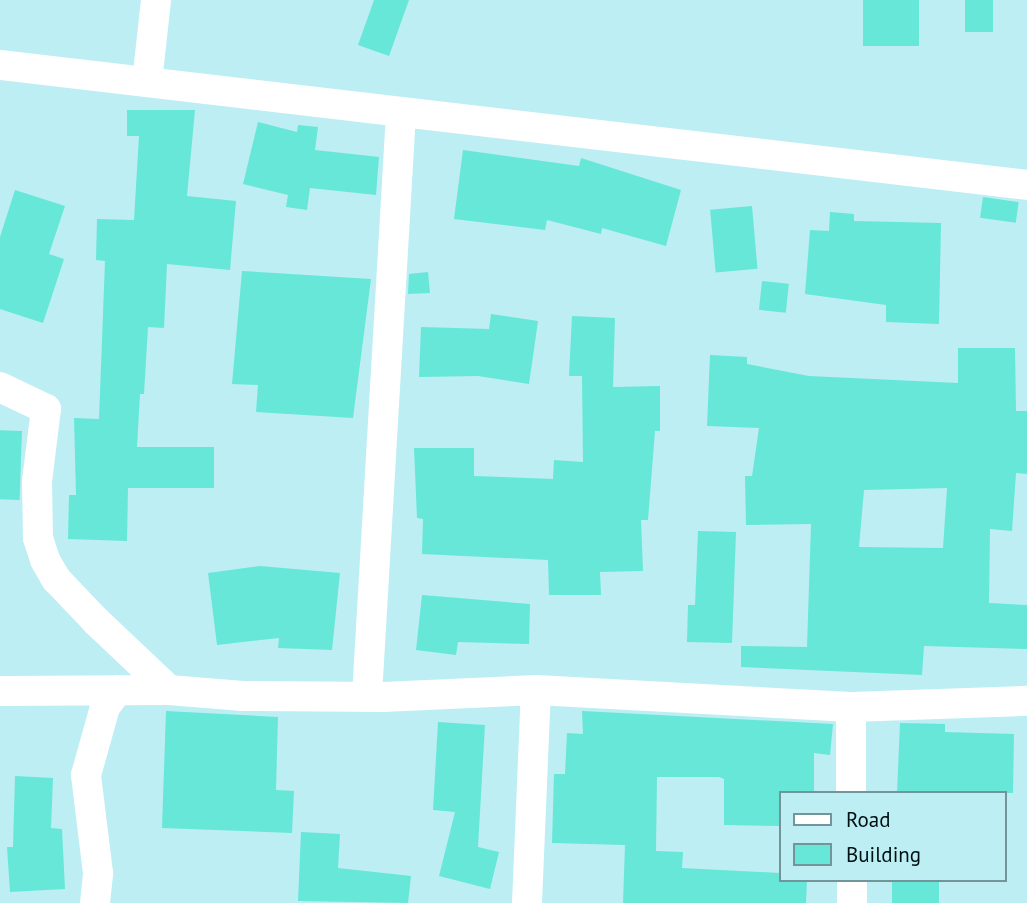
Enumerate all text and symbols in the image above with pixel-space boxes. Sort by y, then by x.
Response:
legend [778,791,1006,882]
text: Road [846,806,890,833]
text: Building [846,841,921,868]

